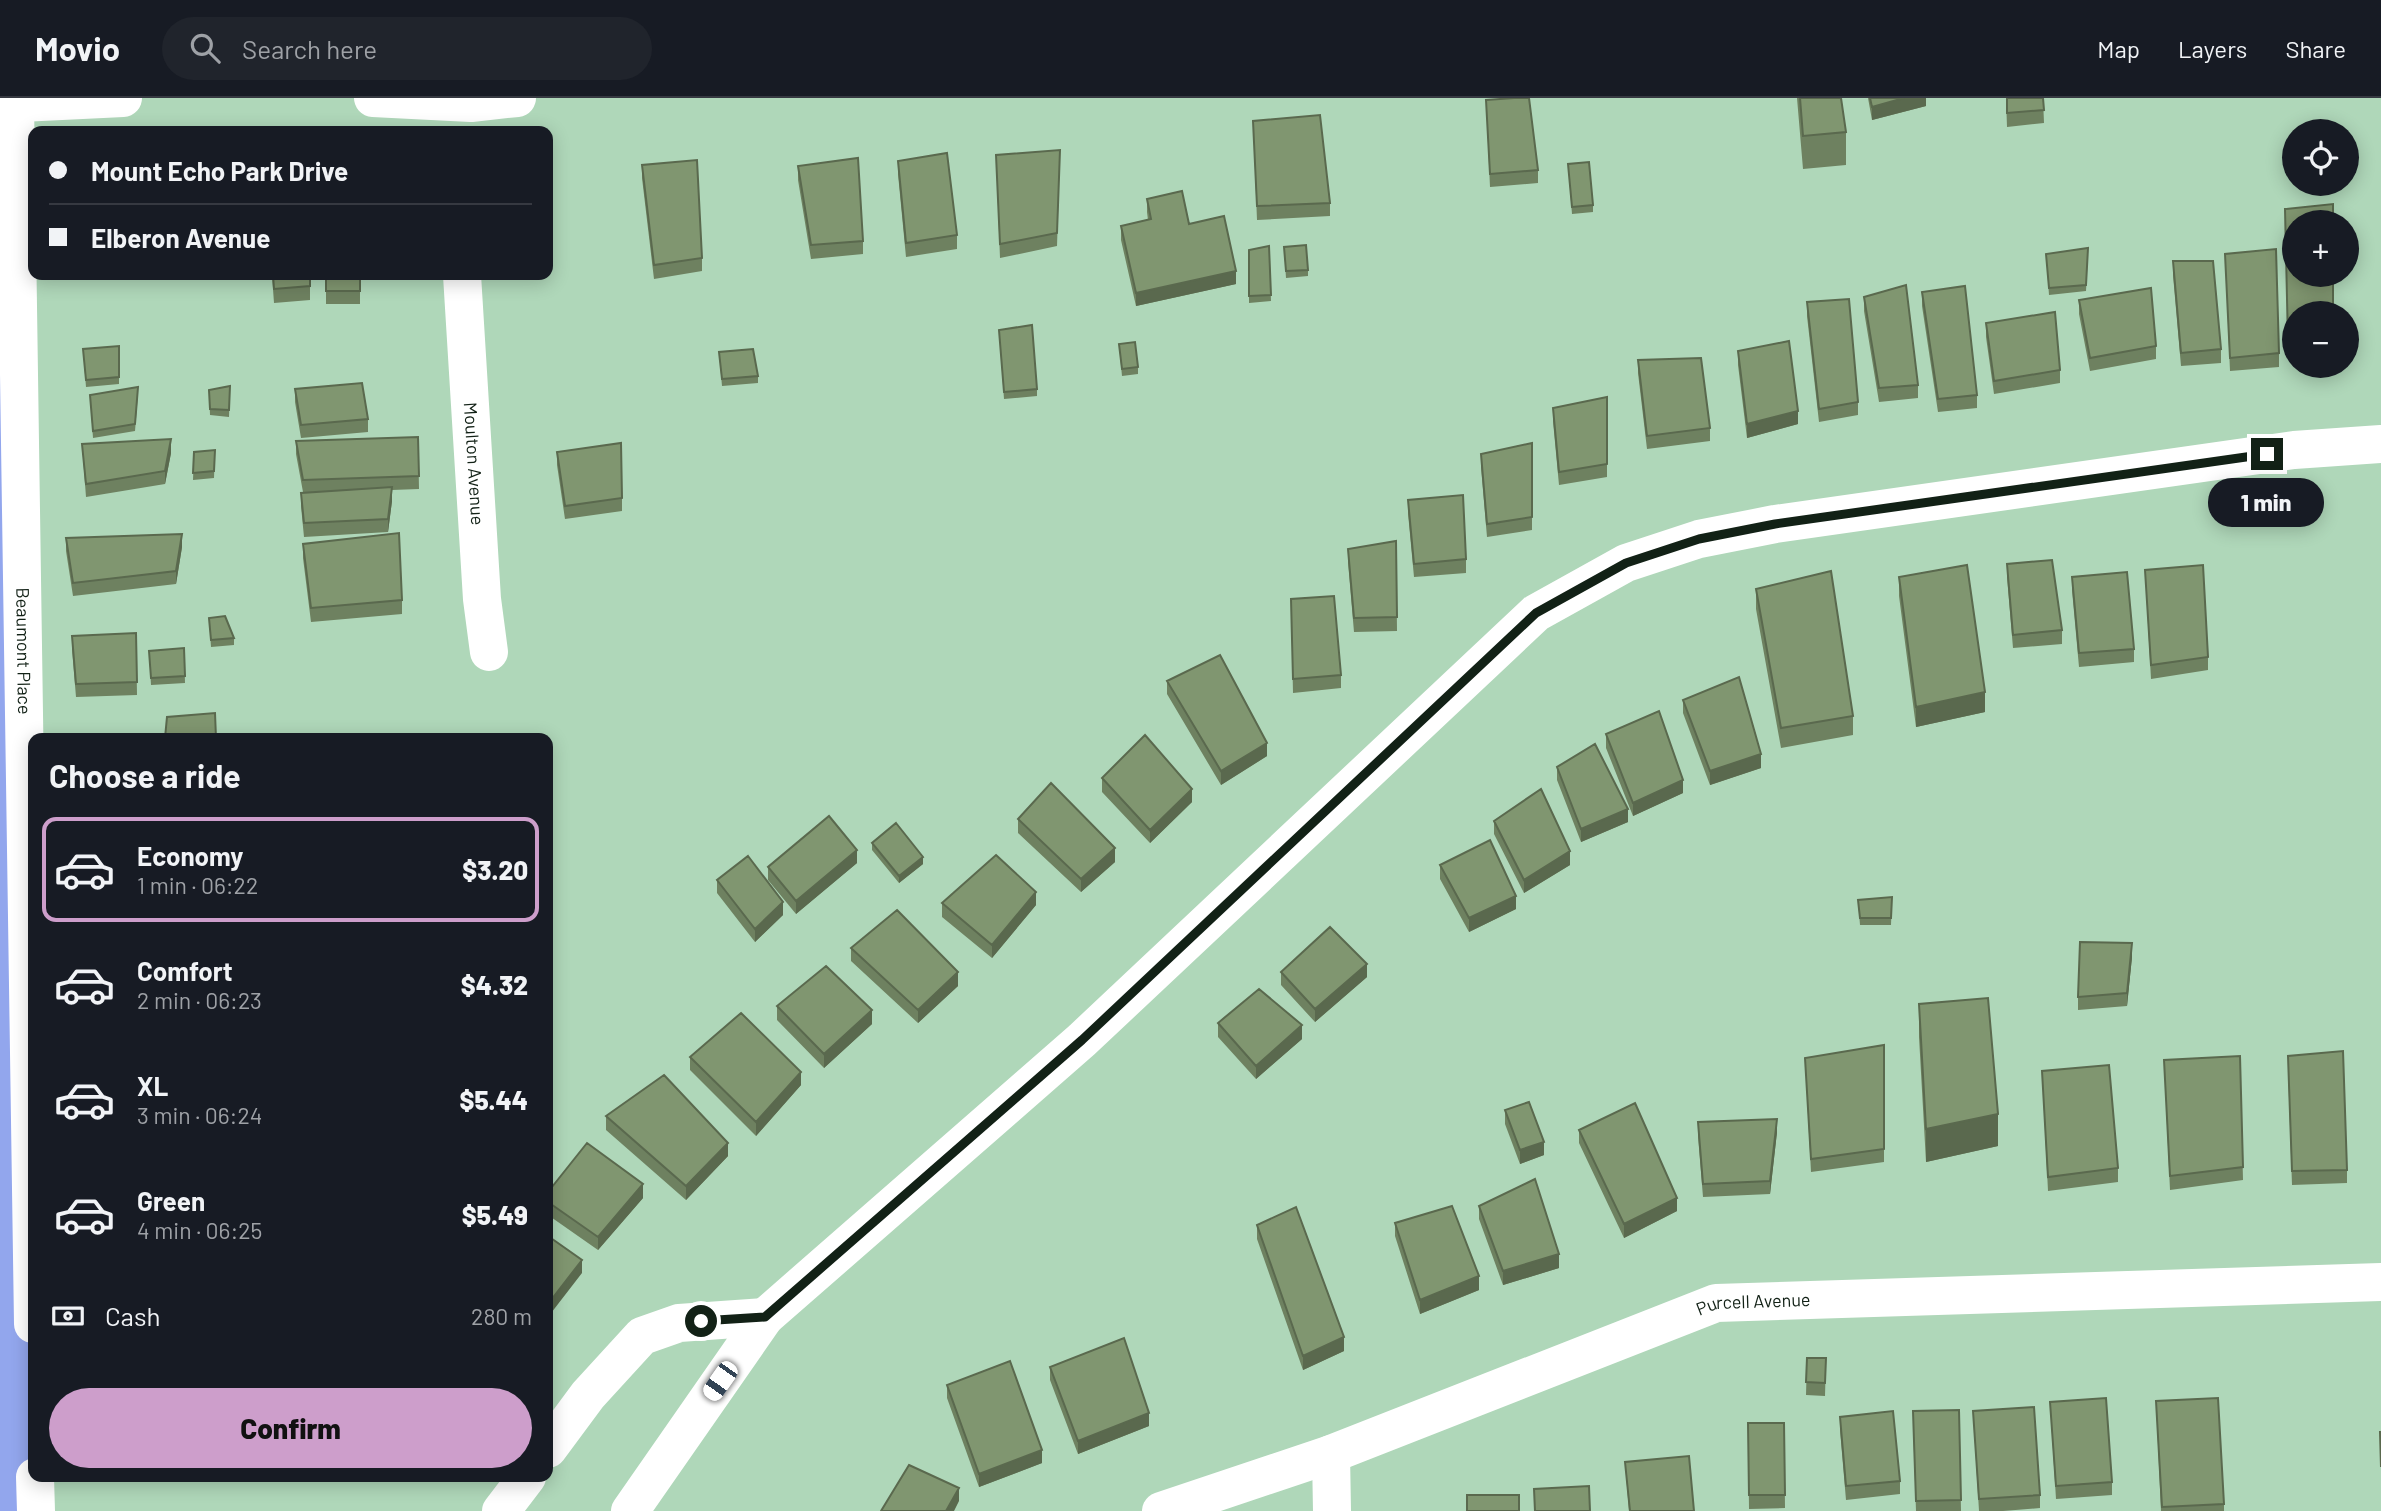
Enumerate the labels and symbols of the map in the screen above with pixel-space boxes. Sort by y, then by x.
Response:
street label: Moulton Avenue [460,401,489,526]
route end [2251,438,2283,470]
callout: 1 min [2209,478,2325,528]
street label: Beaumont Place [12,587,36,715]
street label: Purcell Avenue [1693,1288,1811,1320]
route start [685,1305,717,1337]
car [700,1358,741,1404]

